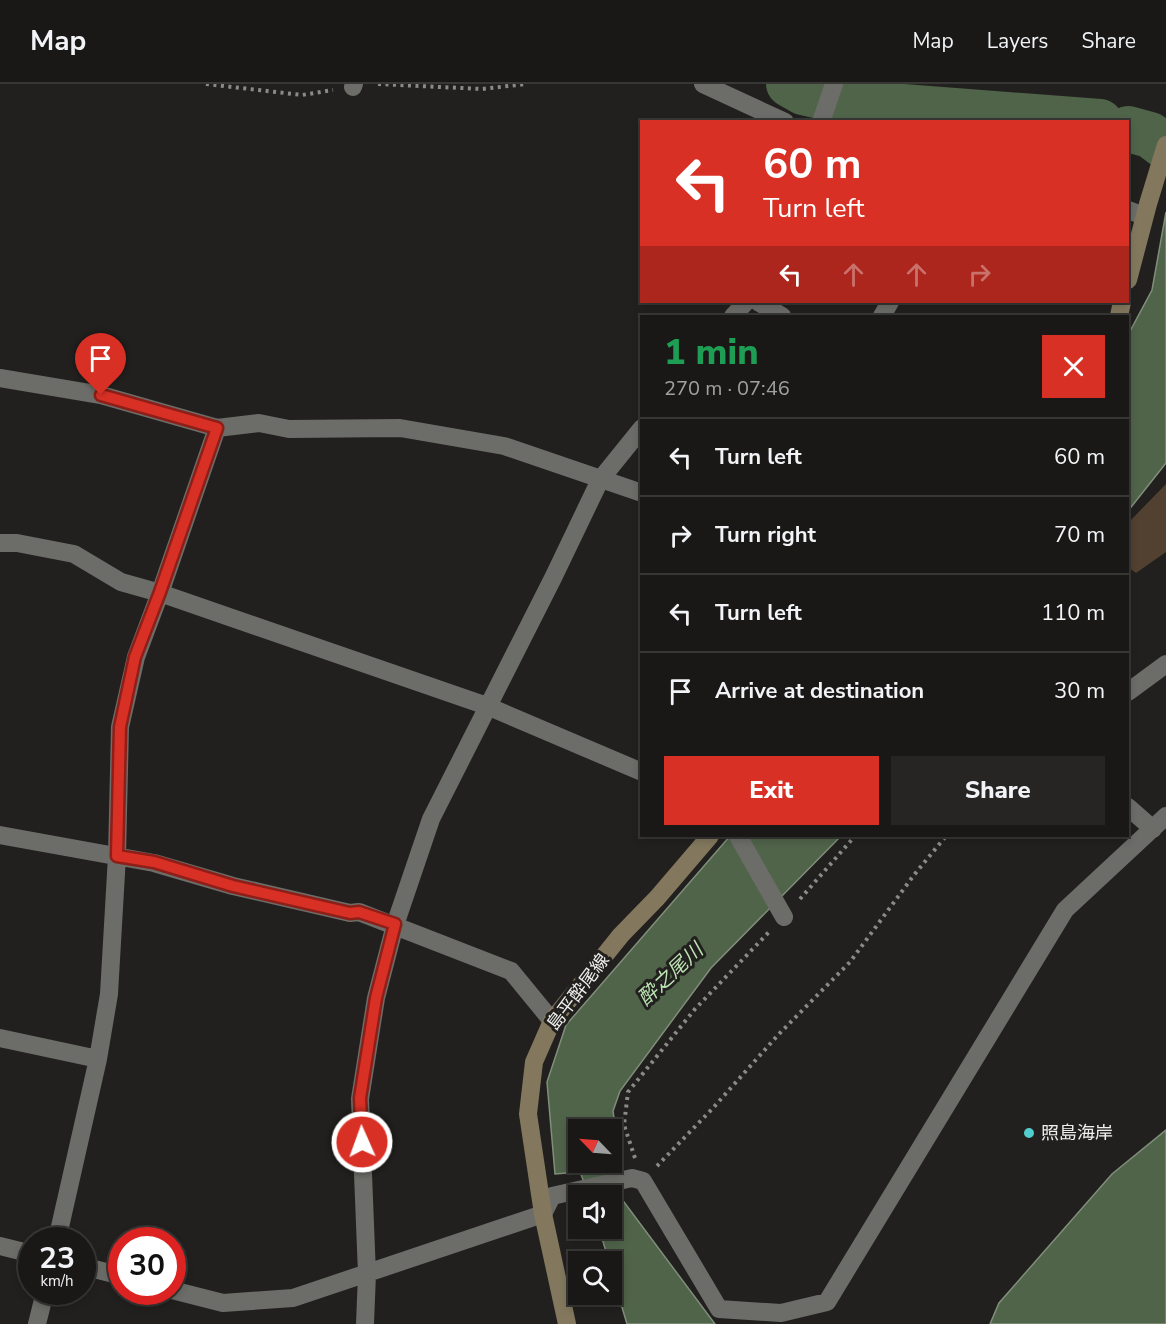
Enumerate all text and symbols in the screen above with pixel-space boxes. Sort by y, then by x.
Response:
text: Map [30,22,86,60]
text: Map [912,27,954,55]
text: Layers [987,27,1048,55]
text: Share [1081,27,1136,55]
text: 60 m [763,136,862,193]
icon: left [664,144,742,222]
text: Turn left [763,190,864,227]
icon: left [774,258,807,291]
icon: ahead [837,258,870,291]
icon: ahead [900,258,933,291]
icon: right [963,258,996,291]
text: 1 min [664,328,759,377]
pin [75,333,126,395]
button: close [1042,335,1105,398]
icon: arrive [84,342,117,375]
text: 270 m · 07:46 [664,375,790,402]
icon: left [664,441,697,474]
text: Turn left [715,442,802,472]
text: 60 m [1054,442,1105,472]
icon: right [664,519,697,552]
text: Turn right [715,520,816,550]
text: 70 m [1054,520,1105,550]
icon: left [664,597,697,630]
text: Turn left [715,598,802,628]
text: 110 m [1041,598,1105,628]
icon: arrive [664,675,697,708]
text: Arrive at destination [715,676,924,706]
text: 30 m [1054,676,1105,706]
button: Exit [664,756,879,825]
button: Share [891,756,1105,825]
water label: 酔之尾川 [632,936,710,1012]
street label: 島平酔尾線 [541,949,615,1035]
position arrow [330,1110,394,1174]
north arrow [568,1119,622,1173]
map controls [568,1119,622,1305]
place label: 照島海岸 [1041,1121,1113,1145]
marker: 照島海岸 [1022,1126,1036,1140]
button: sound [568,1185,622,1239]
speed limit sign: 30 [108,1227,186,1305]
text: 23 [39,1238,75,1279]
button: search [568,1251,622,1305]
text: km/h [40,1271,74,1291]

